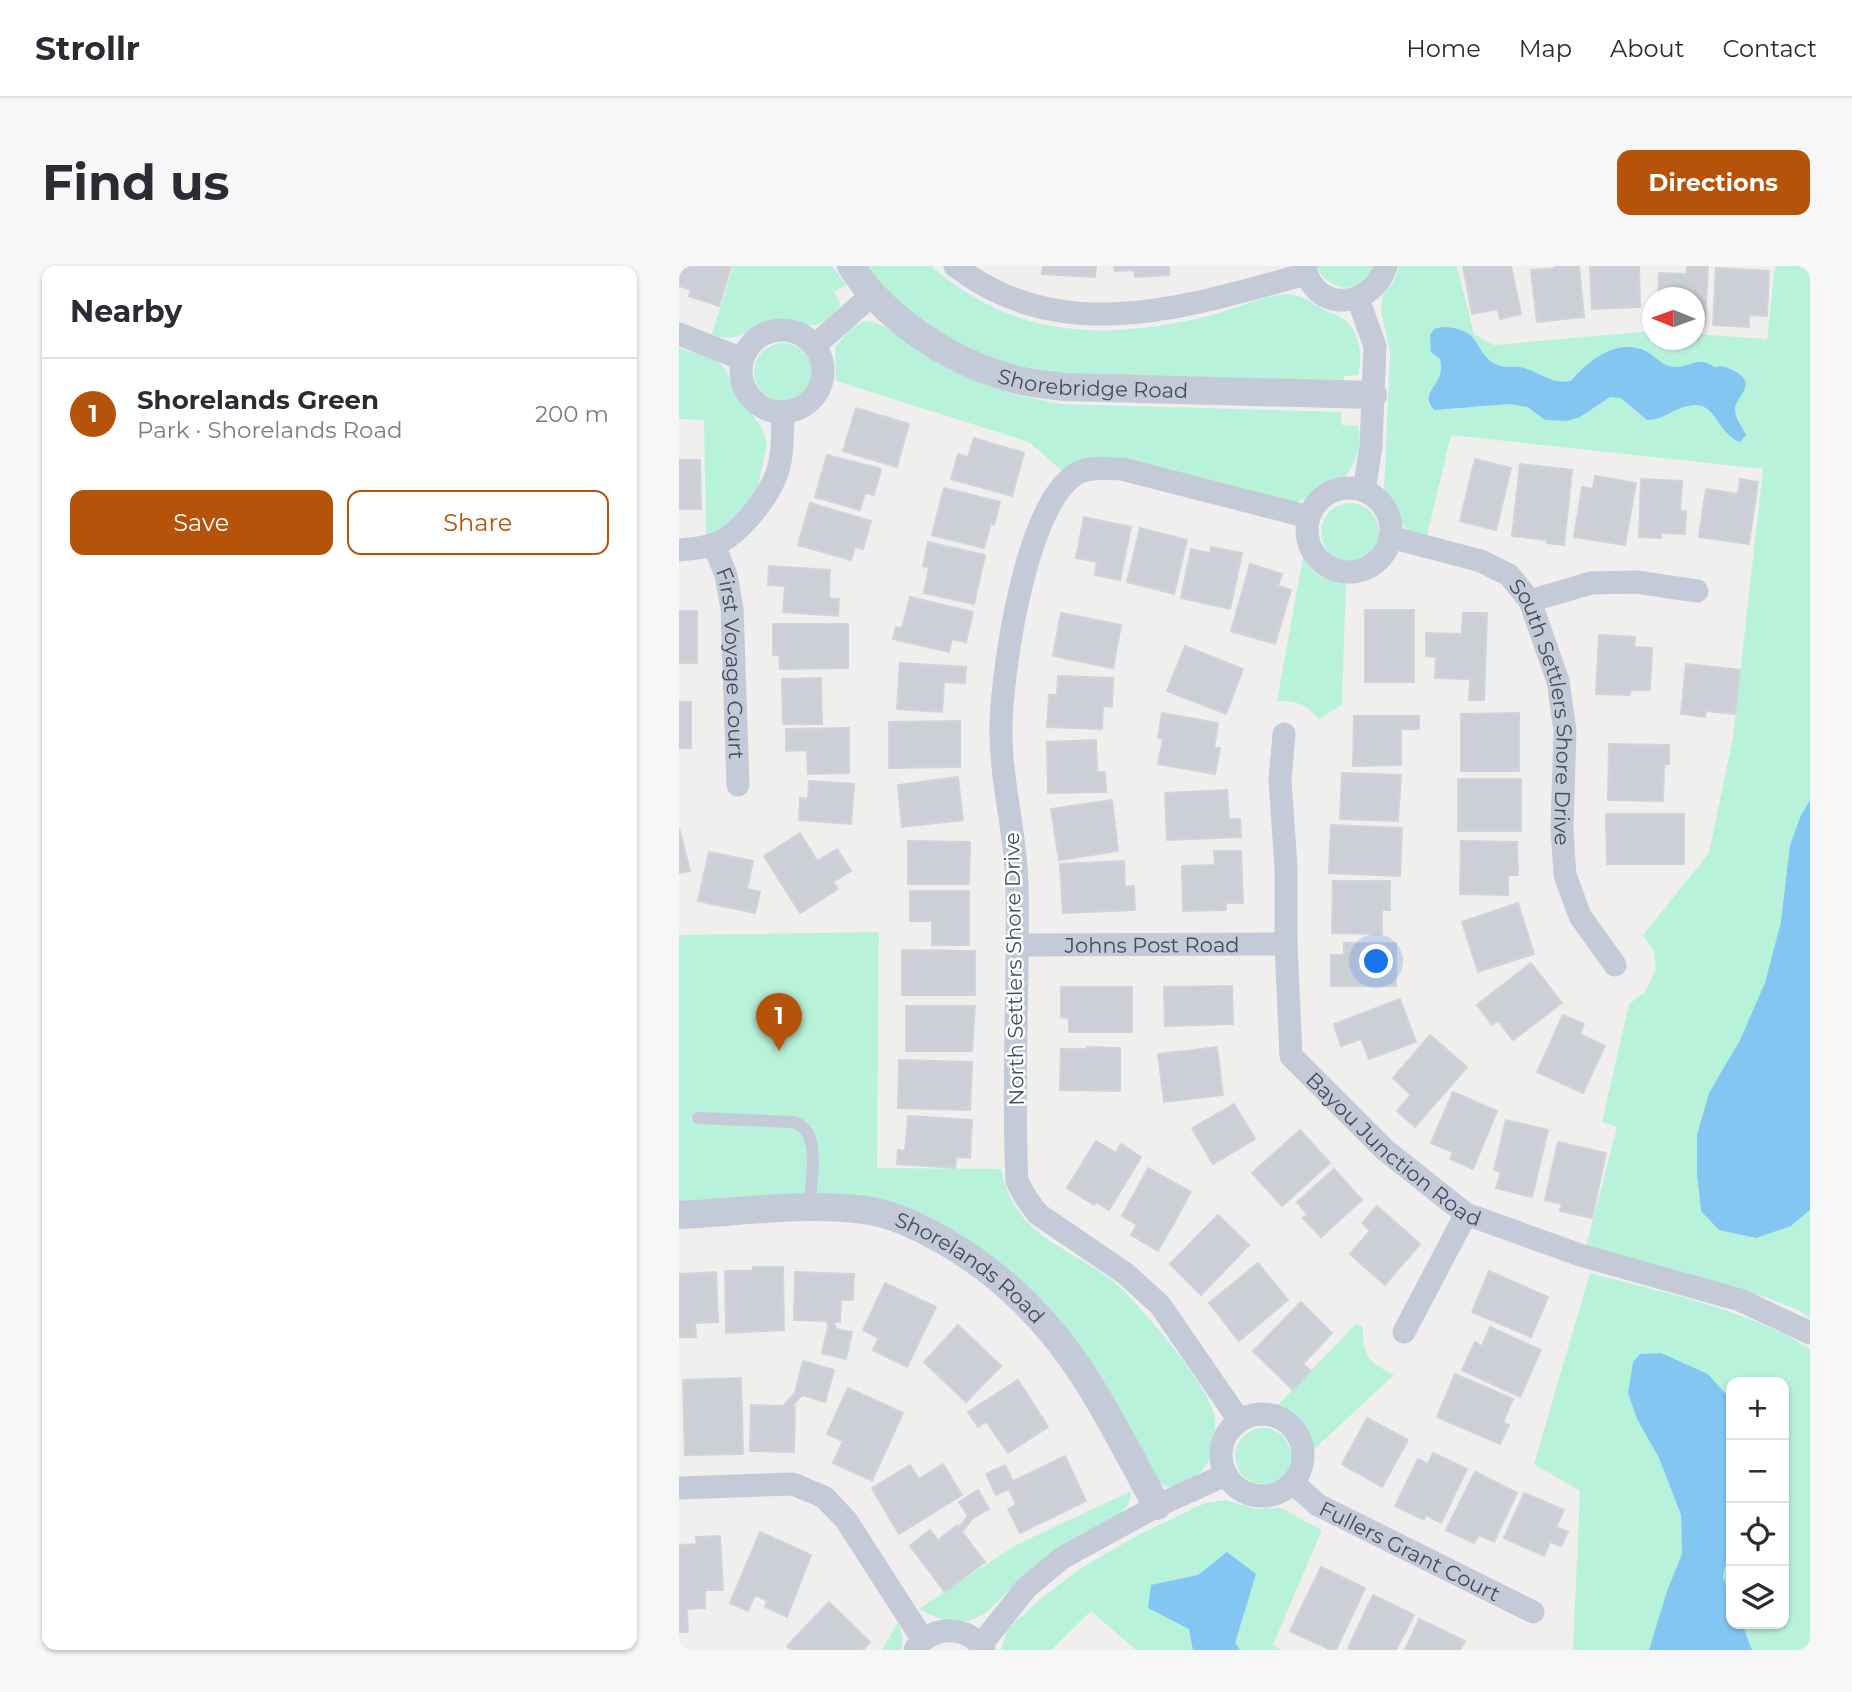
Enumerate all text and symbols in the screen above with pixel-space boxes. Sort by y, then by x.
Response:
text: Strollr [35,28,140,68]
text: Home [1406,34,1481,63]
text: Map [1519,34,1572,63]
text: About [1610,34,1684,63]
text: Contact [1722,34,1817,63]
button: Directions [1617,150,1810,215]
text: Find us [42,153,230,212]
north arrow [1642,287,1705,350]
text: Nearby [70,293,182,330]
street label: Shorebridge Road [995,363,1189,403]
text: Shorelands Green [137,384,379,416]
text: 1 [88,400,98,428]
text: 200 m [535,400,609,428]
text: Park · Shorelands Road [137,416,403,444]
button: Save [70,490,333,555]
button: Share [347,490,609,555]
street label: First Voyage Court [711,563,750,760]
street label: South Settlers Shore Drive [1504,573,1578,846]
street label: North Settlers Shore Drive [999,832,1029,1106]
street label: Johns Post Road [1063,932,1240,957]
your location [1359,944,1393,978]
pin: 1 [756,993,802,1051]
street label: Bayou Junction Road [1301,1066,1485,1231]
street label: Shorelands Road [892,1206,1050,1328]
map controls [1726,1377,1789,1629]
button: + [1726,1377,1789,1440]
button: − [1726,1440,1789,1503]
street label: Fullers Grant Court [1315,1495,1504,1606]
button: locate [1726,1503,1789,1566]
button: layers [1726,1566,1789,1629]

